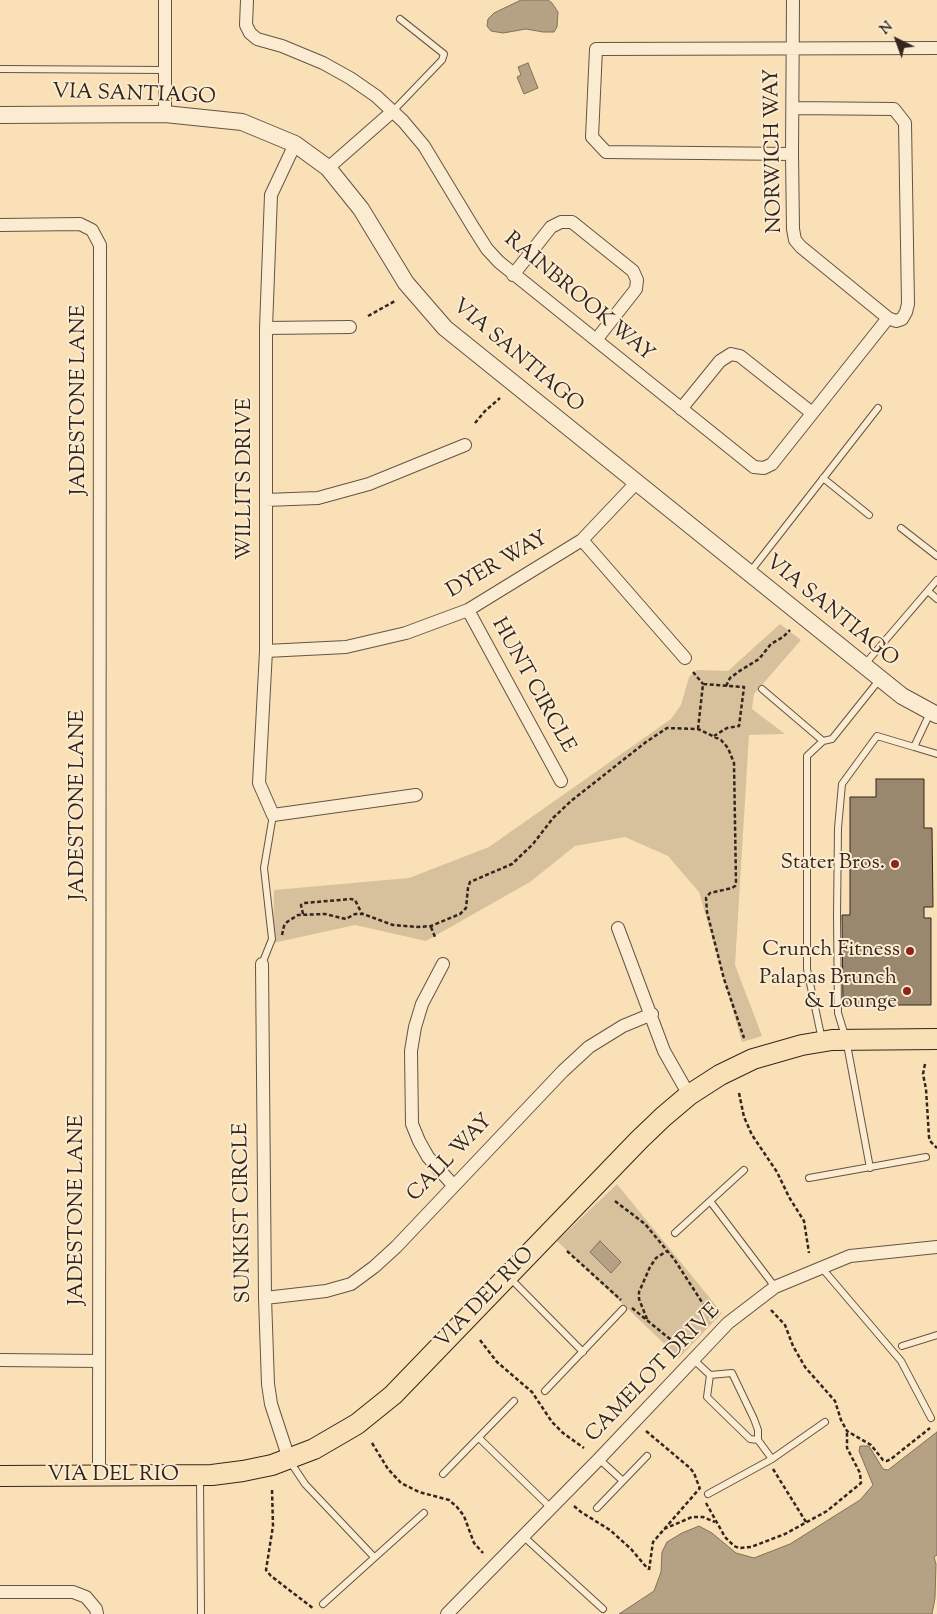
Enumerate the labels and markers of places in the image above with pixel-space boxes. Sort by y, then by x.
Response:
place label: Stater Bros. [780,851,885,877]
marker: Stater Bros. [889,858,901,870]
place label: Crunch Fitness [762,938,900,964]
marker: Crunch Fitness [904,945,916,957]
place label: Palapas Brunch & Lounge [759,966,897,1016]
marker: Palapas Brunch & Lounge [901,985,913,997]

